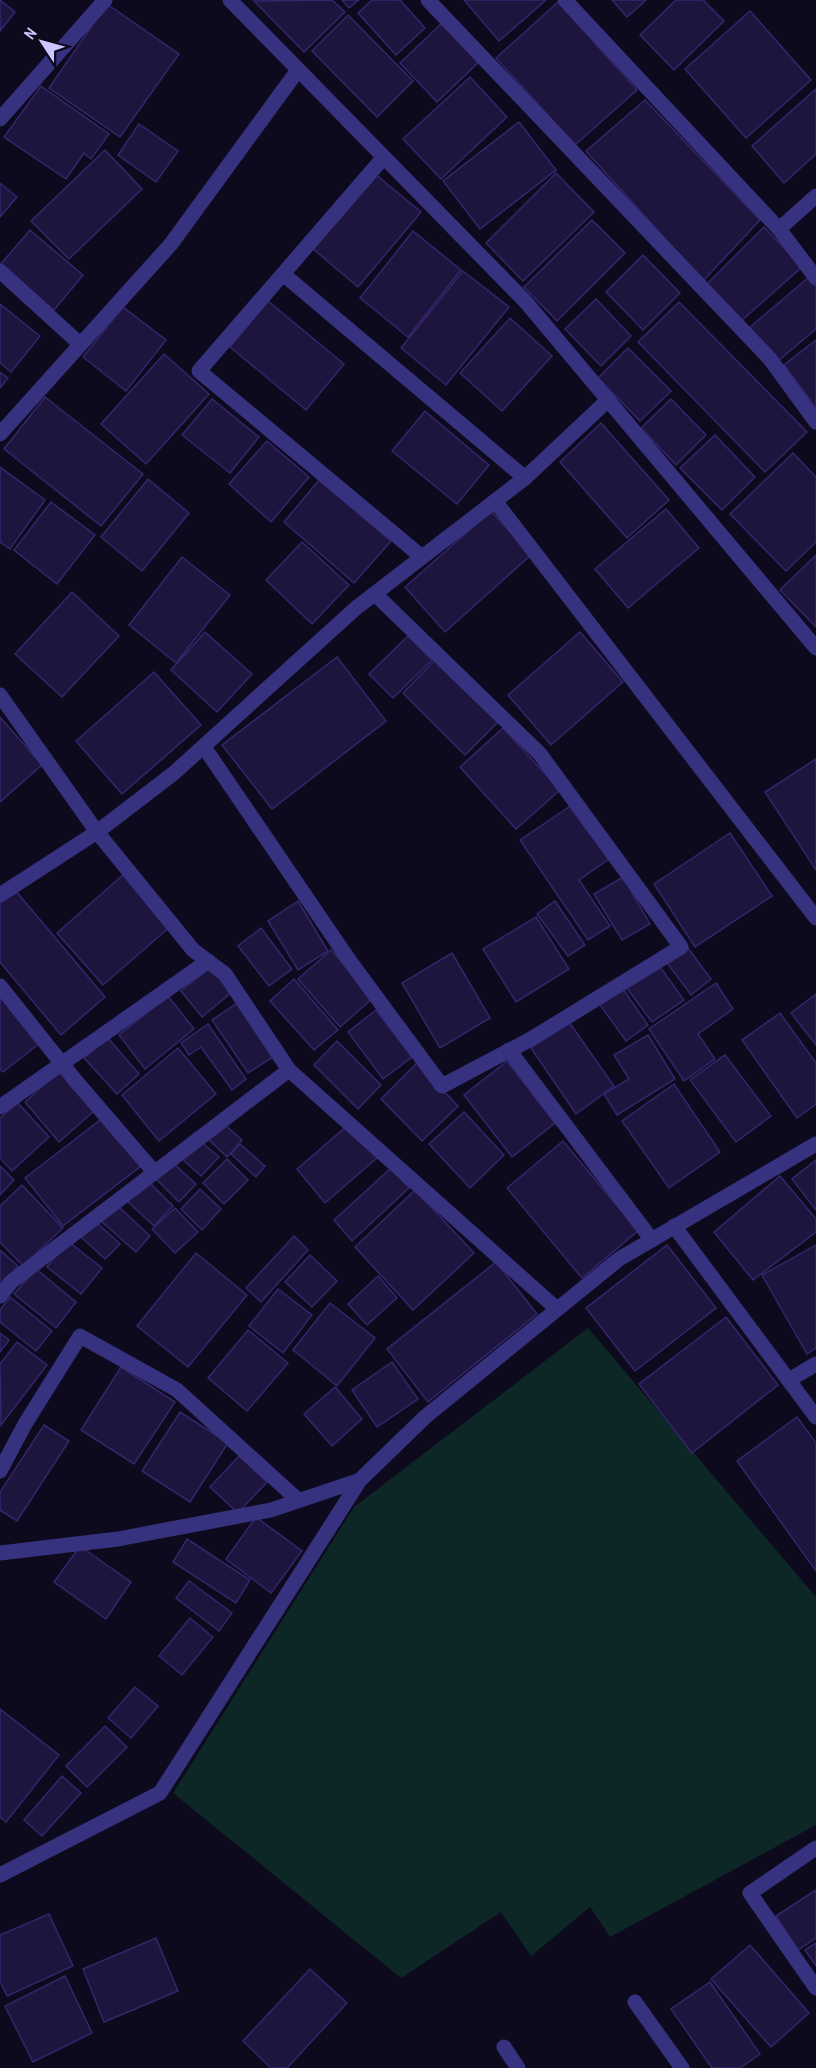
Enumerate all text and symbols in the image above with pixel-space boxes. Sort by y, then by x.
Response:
north arrow [12,12,72,72]
text: N [18,23,42,43]

